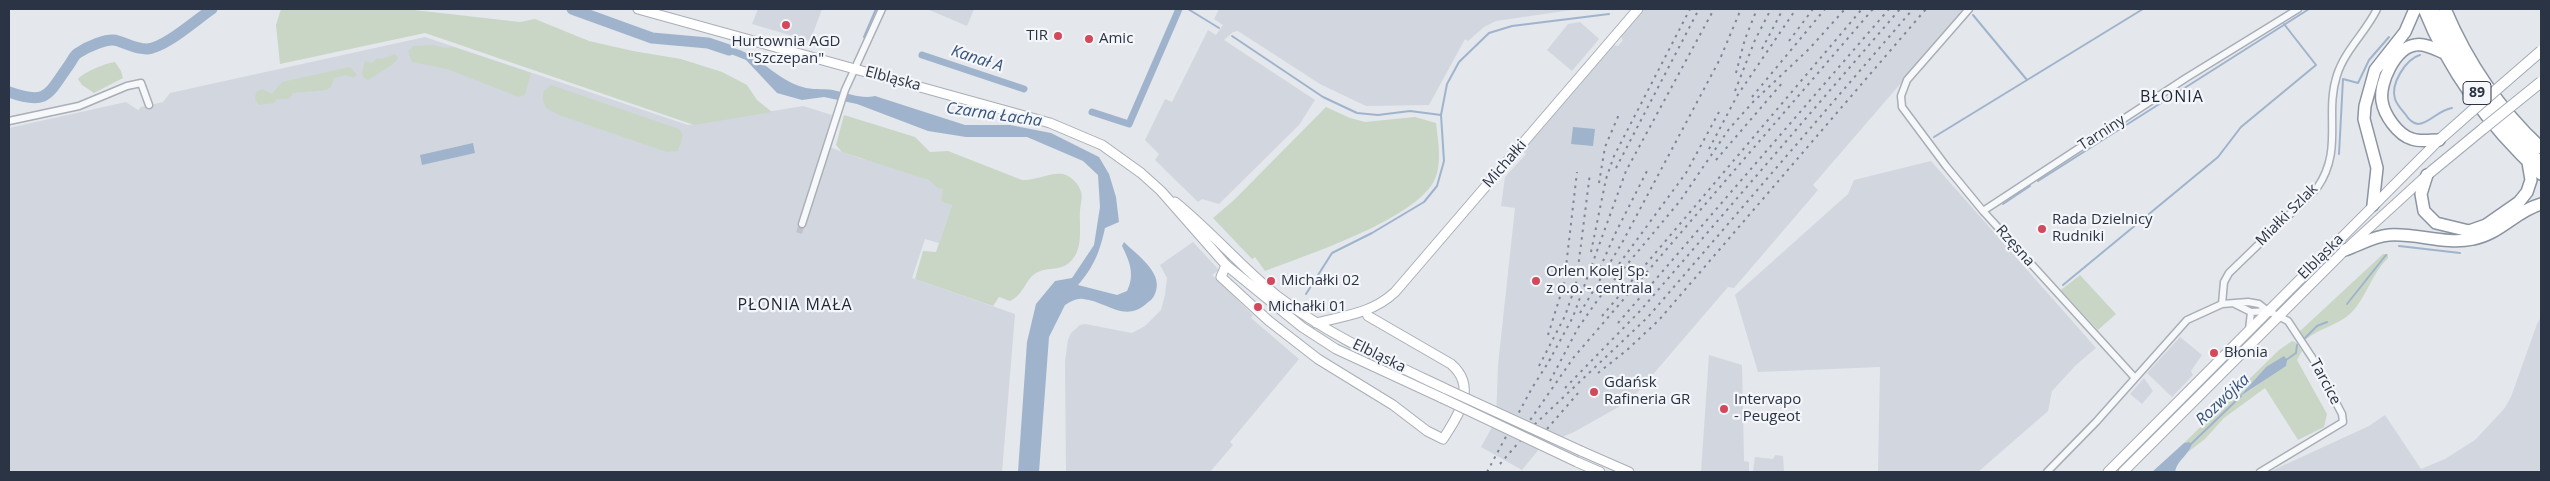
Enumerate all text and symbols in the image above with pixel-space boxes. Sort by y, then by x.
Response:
marker: Hurtownia AGD "Szczepan" [780,19,792,31]
place label: TIR [1026,27,1048,45]
marker: TIR [1052,30,1064,42]
place label: Amic [1099,30,1133,48]
place label: Hurtownia AGD "Szczepan" [732,33,840,68]
marker: Amic [1083,33,1095,45]
water label: Kanał A [949,42,1005,76]
street label: Elbląska [863,63,923,95]
road number: 89 [2463,82,2491,105]
district label: BŁONIA [2139,87,2205,107]
water label: Czarna Łacha [945,99,1043,131]
street label: Tarniny [2075,111,2129,155]
street label: Michałki [1479,136,1531,192]
street label: Miałki Szlak [2252,180,2322,250]
place label: Rada Dzielnicy Rudniki [2052,211,2153,246]
street label: Rzęsna [1992,222,2038,270]
marker: Rada Dzielnicy Rudniki [2036,223,2048,235]
street label: Elbląska [2295,231,2347,283]
place label: Orlen Kolej Sp. z o.o. - centrala [1546,263,1652,298]
place label: Michałki 02 [1281,272,1360,290]
marker: Michałki 02 [1265,275,1277,287]
marker: Orlen Kolej Sp. z o.o. - centrala [1530,275,1542,287]
district label: PŁONIA MAŁA [736,295,854,315]
place label: Michałki 01 [1268,298,1347,316]
marker: Michałki 01 [1252,301,1264,313]
street label: Elbląska [1350,335,1408,377]
place label: Błonia [2224,344,2268,362]
marker: Błonia [2208,347,2220,359]
street label: Tarcice [2305,356,2345,408]
water label: Rozwójka [2192,370,2254,430]
place label: Gdańsk Rafineria GR [1604,374,1690,409]
marker: Gdańsk Rafineria GR [1588,386,1600,398]
place label: Intervapo - Peugeot [1734,391,1801,426]
marker: Intervapo - Peugeot [1718,403,1730,415]

